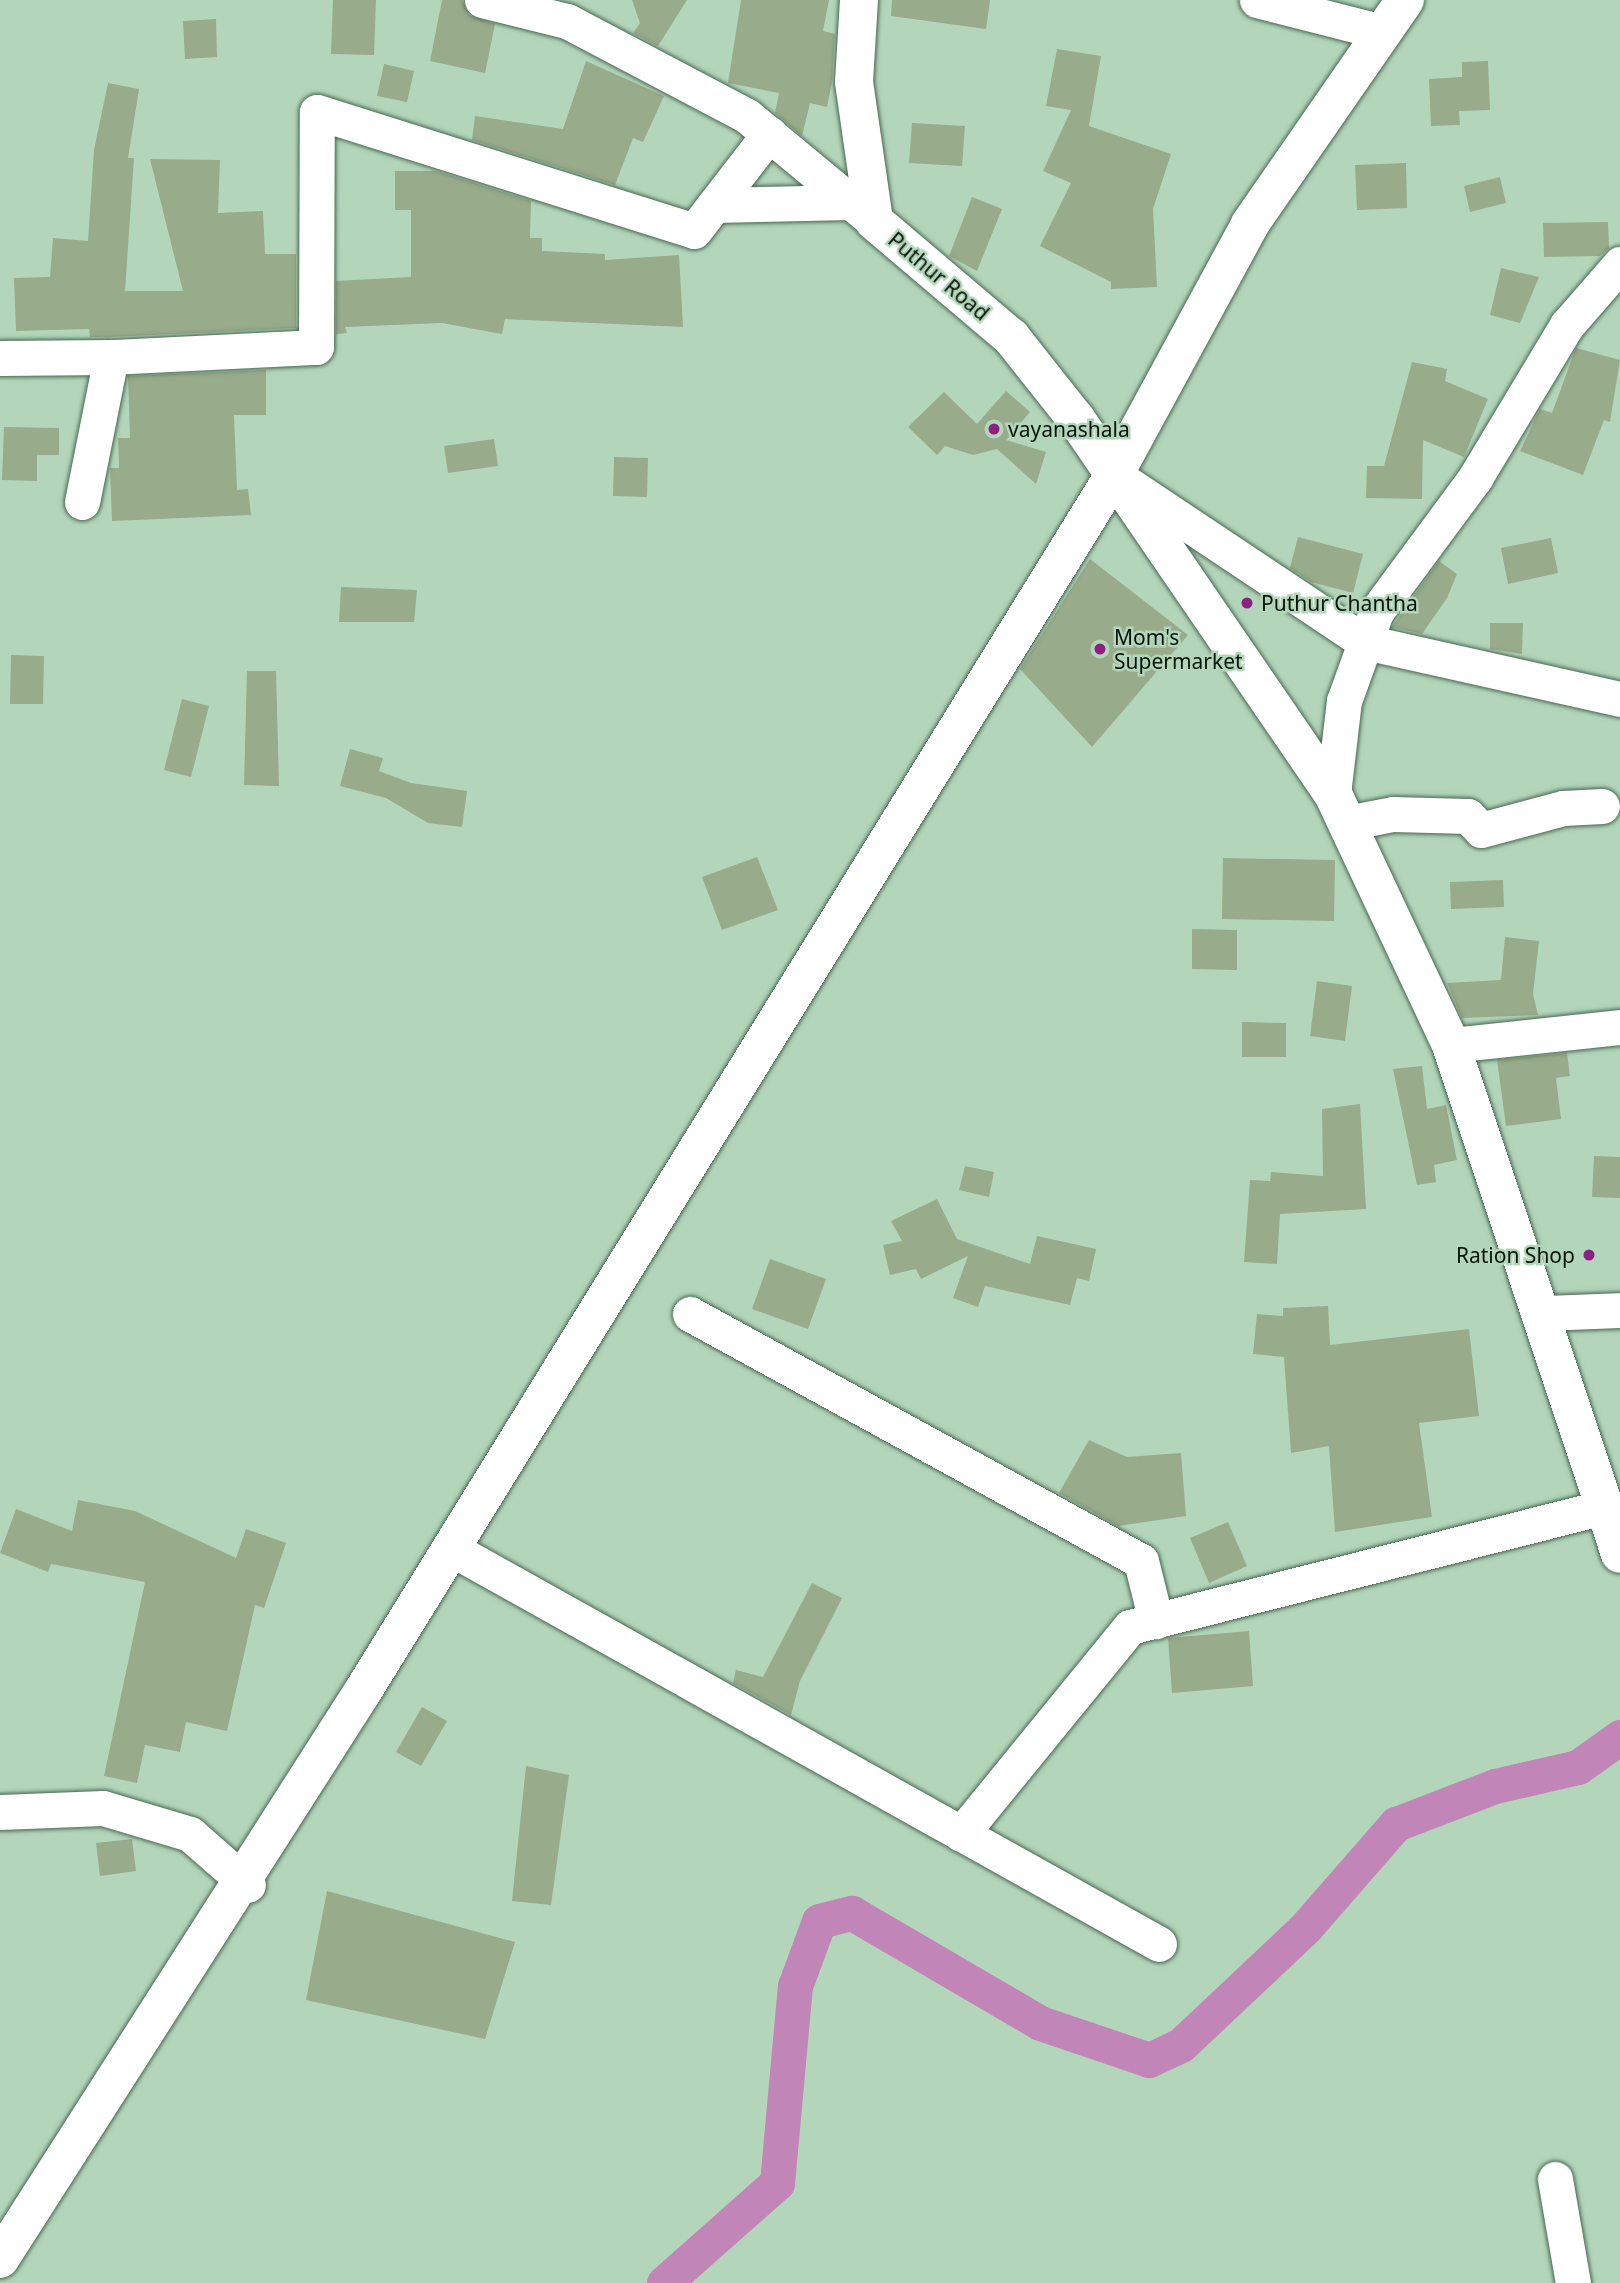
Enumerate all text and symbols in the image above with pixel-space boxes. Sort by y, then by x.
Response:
street label: Puthur Road [883,227,995,325]
place label: vayanashala [1008,416,1130,442]
marker: vayanashala [986,421,1002,437]
place label: Puthur Chantha [1261,590,1418,616]
marker: Puthur Chantha [1239,595,1255,611]
place label: Mom's Supermarket [1114,624,1243,674]
marker: Mom's Supermarket [1092,641,1108,657]
place label: Ration Shop [1456,1242,1575,1268]
marker: Ration Shop [1581,1247,1597,1263]

